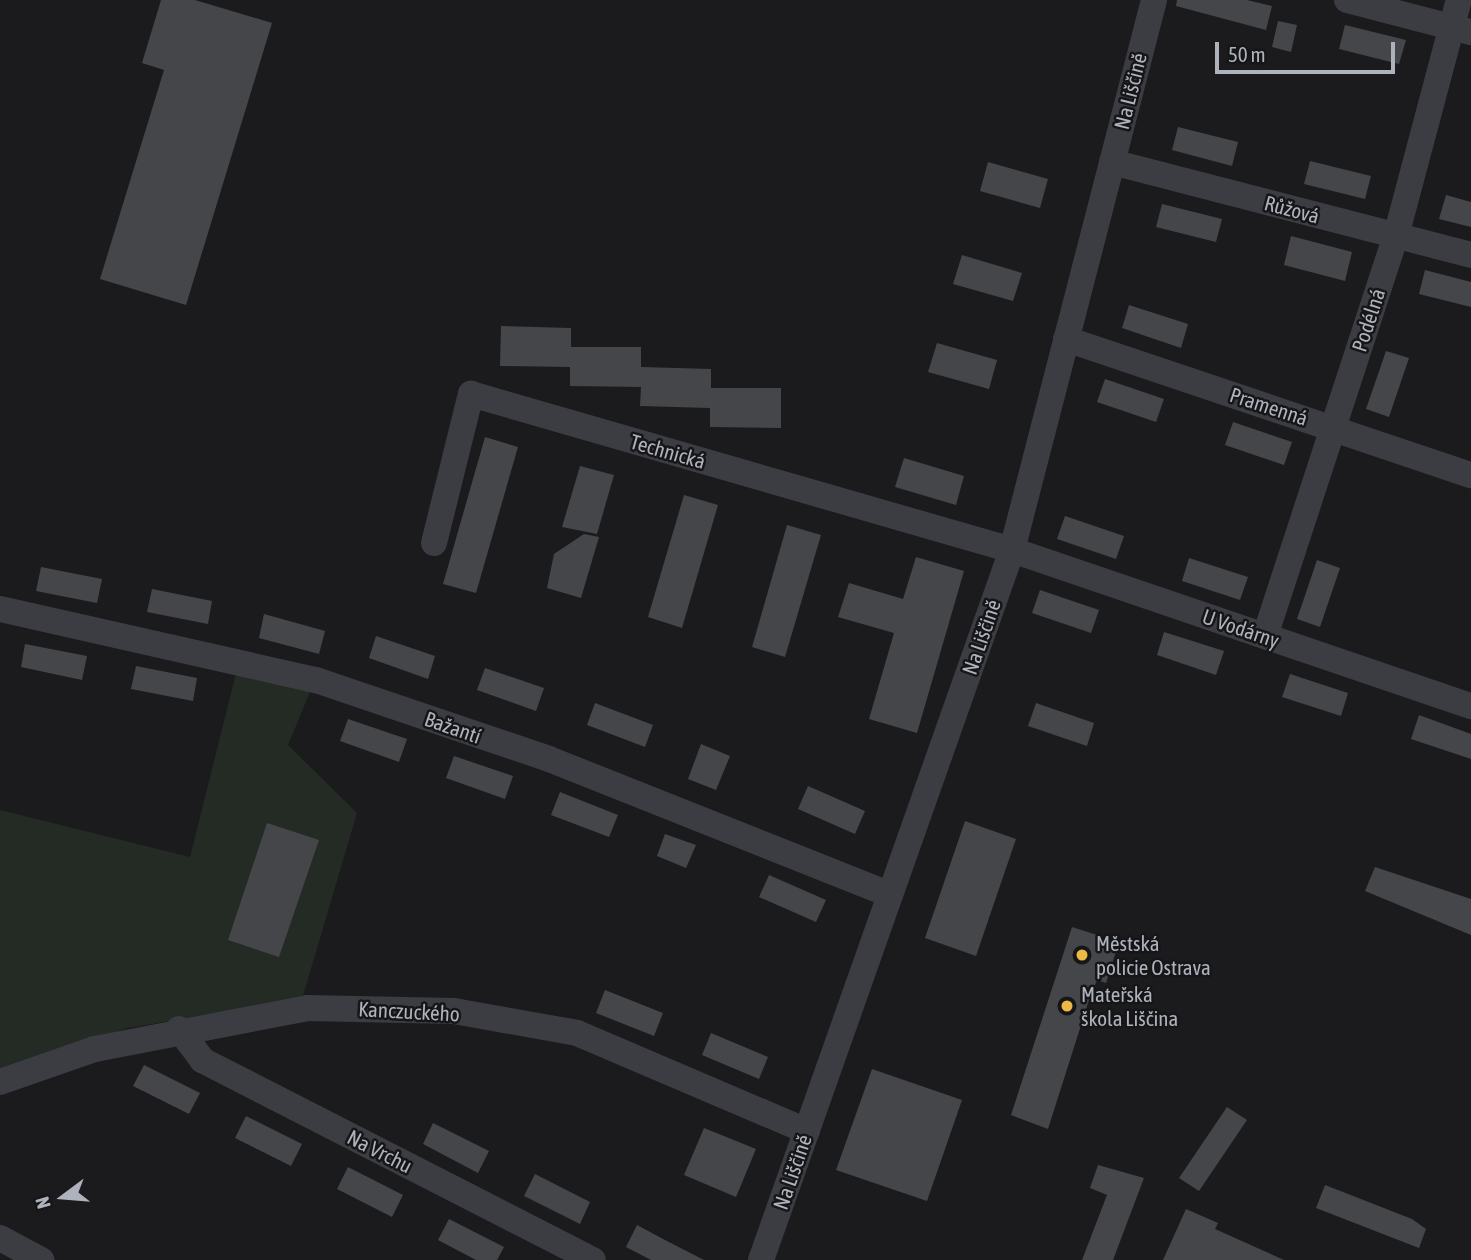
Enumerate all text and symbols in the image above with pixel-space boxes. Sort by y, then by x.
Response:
scale bar [1219,28,1399,72]
text: 50 m [1228,42,1266,66]
street label: Na Liščině [1108,50,1152,132]
street label: Růžová [1262,190,1322,228]
street label: Podélná [1346,285,1390,355]
street label: Pramenná [1227,382,1311,430]
street label: Technická [627,428,709,474]
street label: Na Liščině [956,596,1006,678]
street label: U Vodárny [1199,603,1283,653]
street label: Bažantí [421,706,485,748]
place label: Městská policie Ostrava [1096,930,1211,980]
marker: Městská policie Ostrava [1074,947,1090,963]
place label: Mateřská škola Liščina [1081,981,1178,1031]
street label: Kanczuckého [358,996,460,1026]
marker: Mateřská škola Liščina [1059,998,1075,1014]
street label: Na Vrchu [343,1124,417,1178]
street label: Na Liščině [767,1131,817,1213]
north arrow [28,1162,98,1232]
text: N [31,1194,55,1211]

